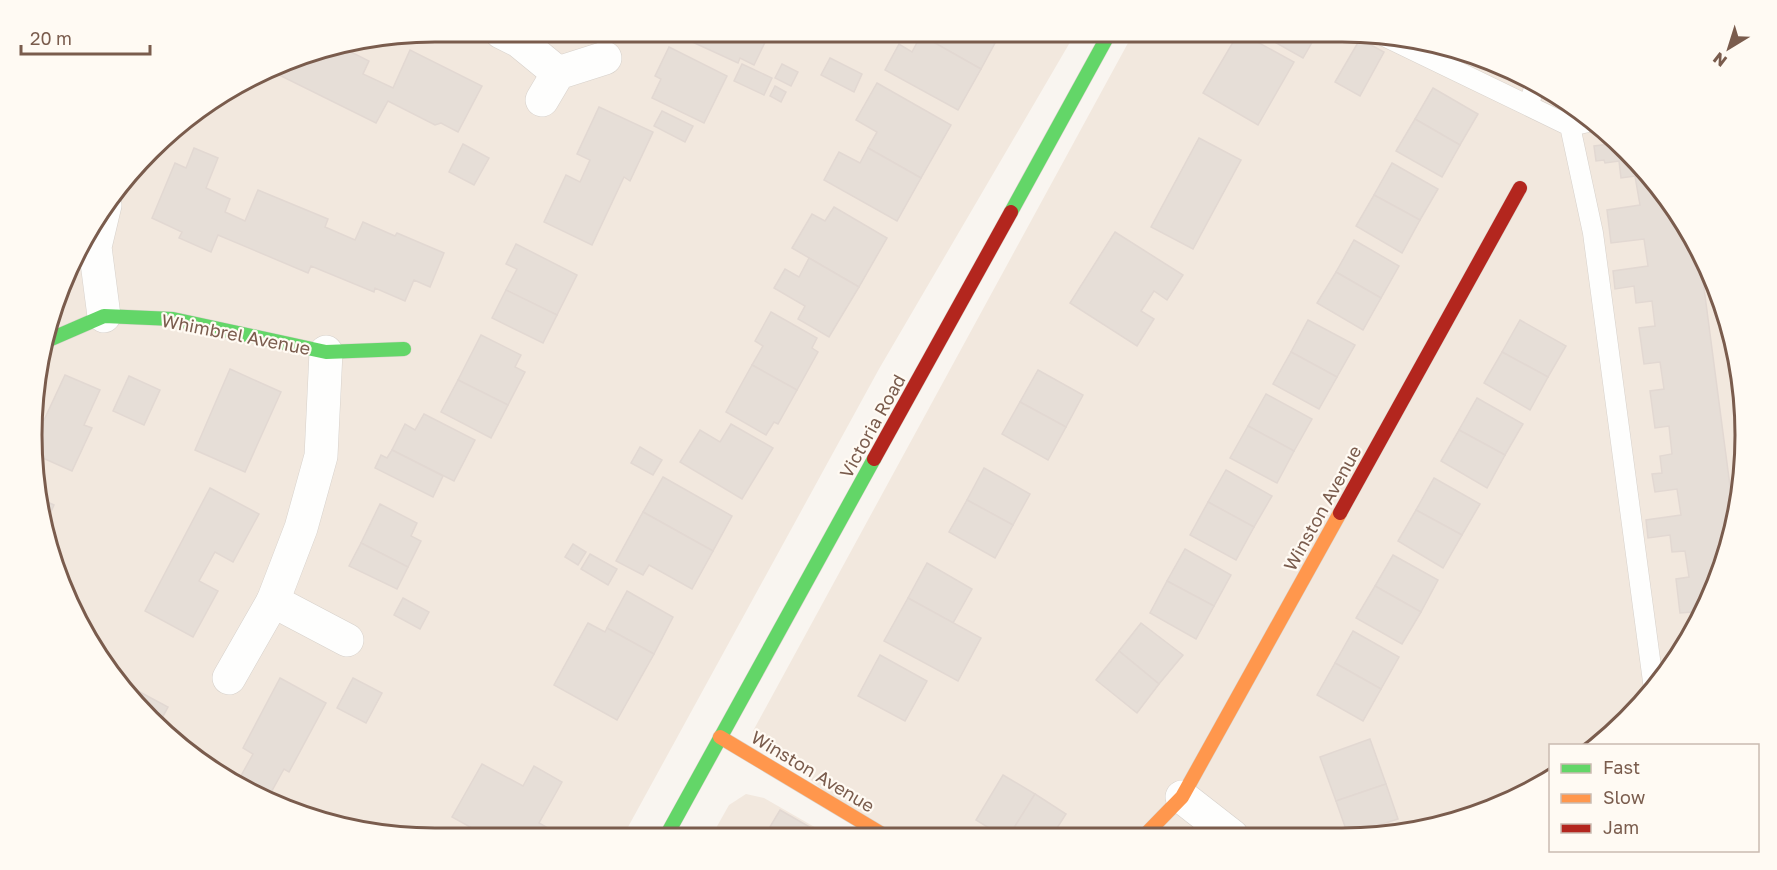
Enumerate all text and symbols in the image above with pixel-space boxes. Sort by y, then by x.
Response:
scale bar [21,18,150,56]
north arrow [1699,18,1759,78]
text: 20 m [30,27,72,49]
text: N [1709,48,1731,71]
street label: Whimbrel Avenue [160,309,312,359]
street label: Victoria Road [834,370,910,482]
street label: Winston Avenue [1278,442,1366,574]
street label: Winston Avenue [747,726,879,816]
legend [1549,744,1759,852]
text: Fast [1603,756,1640,778]
text: Slow [1603,786,1646,808]
text: Jam [1603,816,1639,838]

